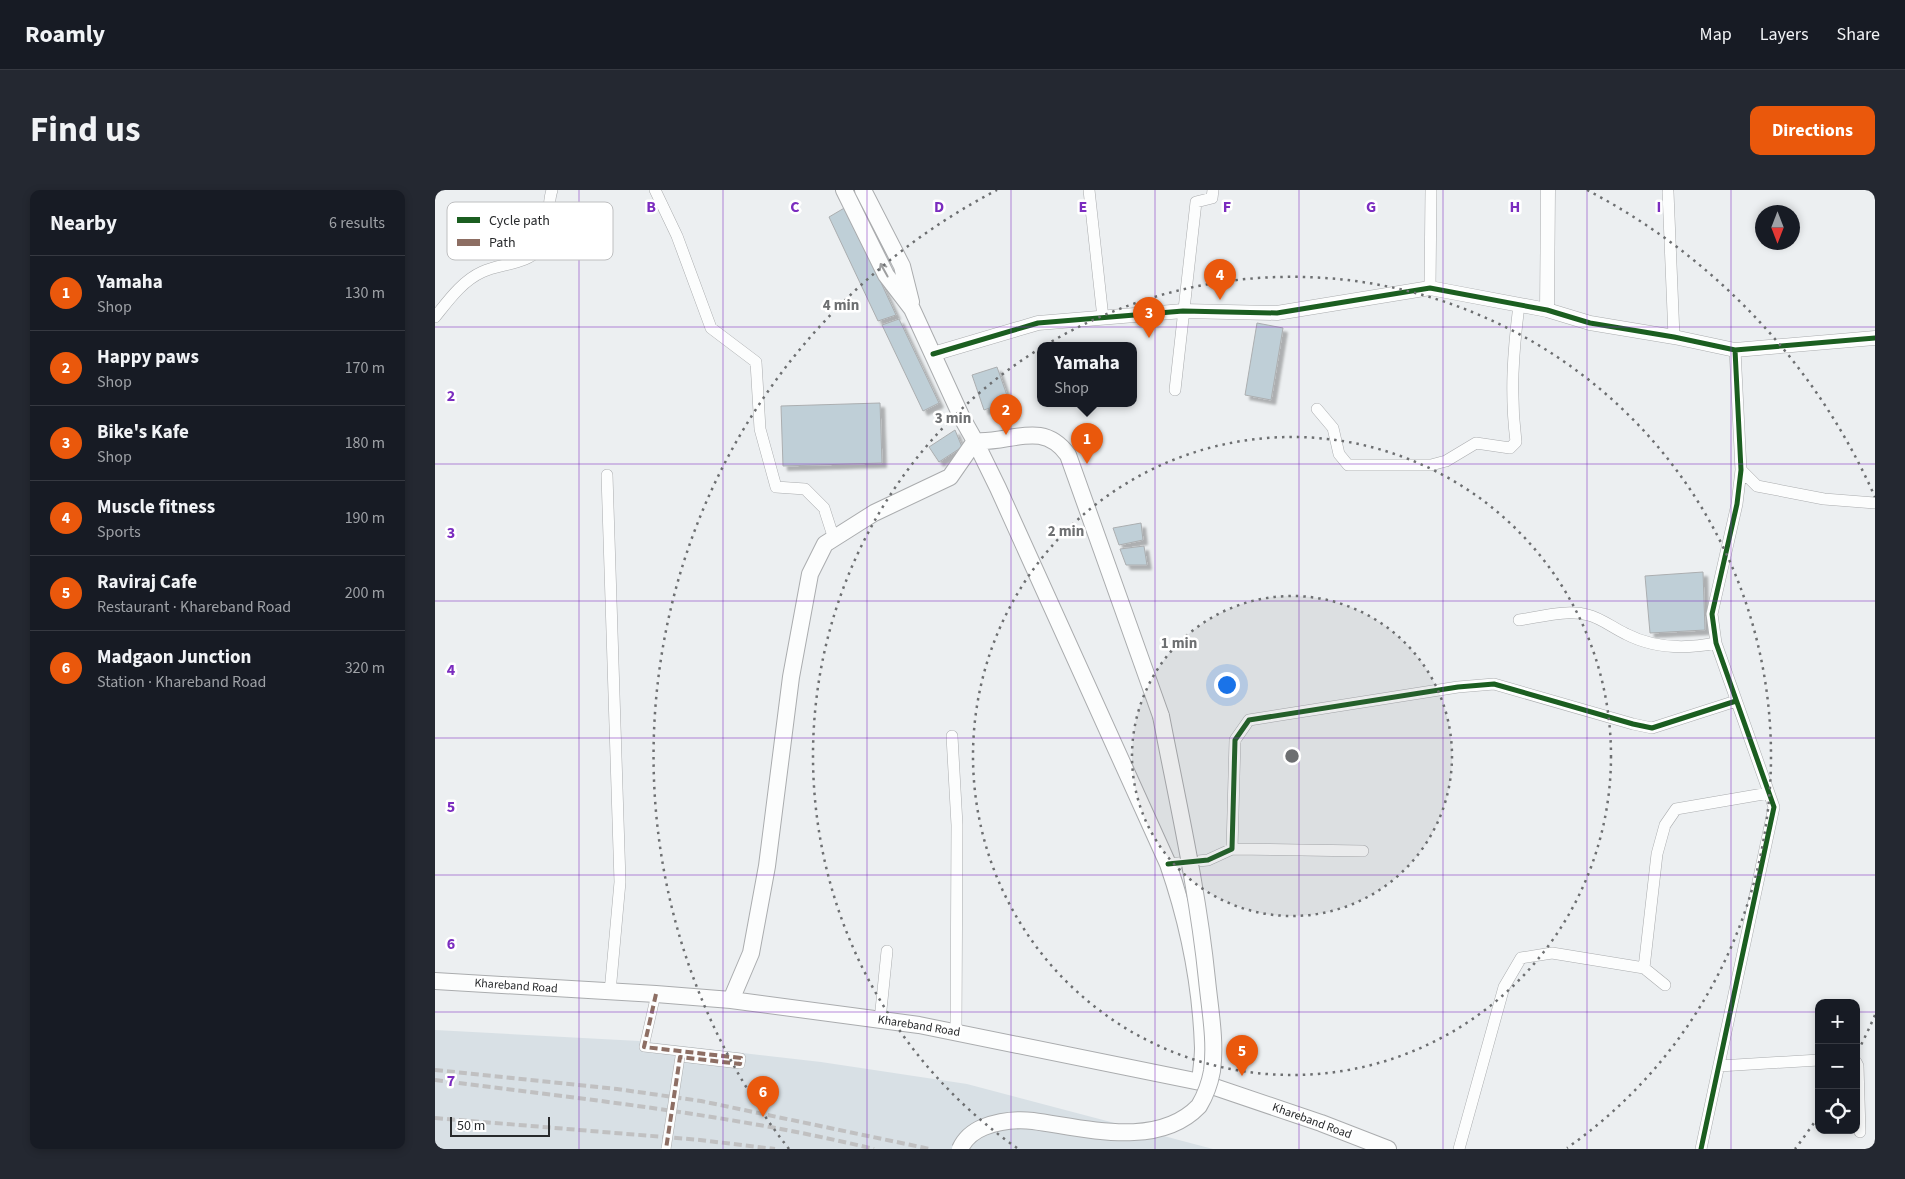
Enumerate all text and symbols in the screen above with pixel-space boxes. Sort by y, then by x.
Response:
text: Roamly [25,17,105,52]
text: Map [1700,22,1732,47]
text: Layers [1760,22,1809,47]
text: Share [1837,22,1880,47]
text: Find us [30,105,140,155]
button: Directions [1750,106,1875,155]
text: B [646,196,656,218]
text: C [790,196,800,218]
text: D [934,196,944,218]
text: E [1079,196,1087,218]
text: F [1223,196,1231,218]
text: G [1366,196,1376,218]
text: H [1510,196,1520,218]
text: I [1657,196,1661,218]
legend [447,202,613,260]
north arrow [1755,205,1800,250]
text: Nearby [50,208,117,238]
text: Cycle path [489,211,550,231]
text: 6 results [329,212,385,234]
text: Path [489,233,516,253]
pin: 4 [1204,259,1236,300]
one-way arrow [879,262,889,277]
text: Yamaha [97,269,163,296]
text: 1 [62,282,70,304]
text: 130 m [345,282,385,304]
text: 4 min [823,295,859,316]
text: Shop [97,296,132,318]
pin: 3 [1133,297,1165,338]
popup [1037,342,1137,407]
text: Happy paws [97,344,199,371]
text: Yamaha [1054,350,1120,377]
text: 2 [62,357,70,379]
text: 170 m [345,357,385,379]
text: Shop [97,371,132,393]
text: Shop [1054,377,1089,399]
text: 2 [447,385,455,407]
pin: 2 [990,394,1022,435]
text: 3 min [935,408,971,429]
text: Bike's Kafe [97,419,189,446]
pin: 1 [1071,423,1103,464]
text: 3 [62,432,70,454]
text: 180 m [345,432,385,454]
text: Shop [97,446,132,468]
text: Muscle fitness [97,494,215,521]
text: 4 [62,507,70,529]
text: 190 m [345,507,385,529]
text: Sports [97,521,141,543]
text: 2 min [1048,521,1084,542]
text: 3 [447,522,455,544]
text: Raviraj Cafe [97,569,197,596]
text: 5 [62,582,70,604]
text: 200 m [345,582,385,604]
text: Restaurant · Khareband Road [97,596,291,618]
text: 1 min [1161,633,1197,654]
text: Madgaon Junction [97,644,251,671]
text: 6 [62,657,70,679]
text: 320 m [345,657,385,679]
text: 4 [447,659,456,681]
text: Station · Khareband Road [97,671,266,693]
your location [1214,672,1240,698]
centre of rings [1283,747,1301,765]
text: 5 [447,796,455,818]
text: 6 [447,933,455,955]
street label: Khareband Road [474,975,558,997]
map controls [1815,999,1860,1134]
button: + [1815,999,1860,1044]
street label: Khareband Road [876,1011,962,1041]
pin: 5 [1226,1035,1258,1076]
button: − [1815,1044,1860,1089]
text: 7 [447,1070,455,1092]
pin: 6 [747,1076,779,1117]
button: locate [1815,1089,1860,1134]
street label: Khareband Road [1270,1099,1354,1143]
scale bar [450,1114,550,1137]
text: 50 m [457,1116,485,1136]

